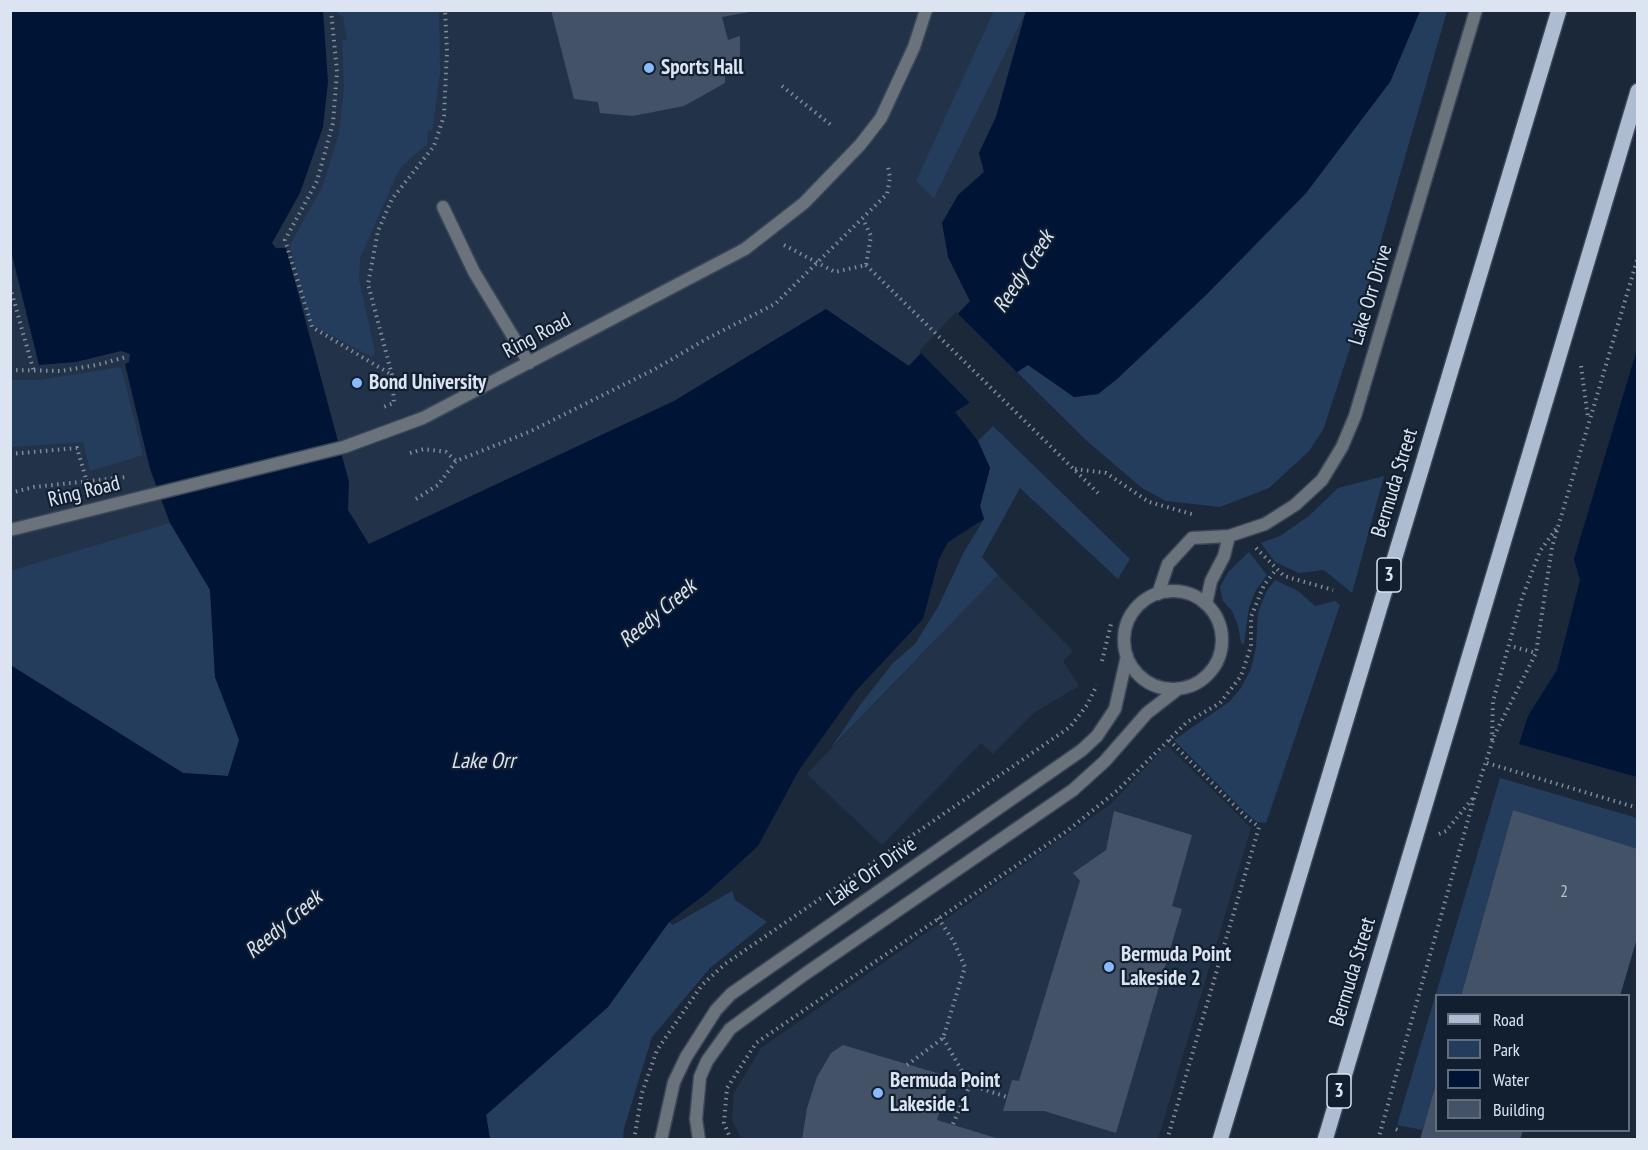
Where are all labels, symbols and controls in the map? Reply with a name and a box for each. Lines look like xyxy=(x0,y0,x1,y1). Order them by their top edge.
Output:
place label: Sports Hall xyxy=(661,55,743,81)
marker: Sports Hall xyxy=(642,61,656,75)
water label: Reedy Creek xyxy=(988,226,1060,318)
street label: Lake Orr Drive xyxy=(1344,242,1398,348)
street label: Ring Road xyxy=(499,308,575,364)
place label: Bond University xyxy=(369,370,486,396)
marker: Bond University xyxy=(350,376,364,390)
street label: Bermuda Street xyxy=(1367,426,1423,540)
street label: Ring Road xyxy=(45,471,123,513)
road number: 3 xyxy=(1377,558,1401,592)
water label: Reedy Creek xyxy=(614,574,702,654)
water label: Lake Orr xyxy=(451,749,515,775)
street label: Lake Orr Drive xyxy=(822,832,922,912)
house number: 2 xyxy=(1560,881,1568,903)
water label: Reedy Creek xyxy=(240,885,328,965)
street label: Bermuda Street xyxy=(1325,915,1381,1029)
place label: Bermuda Point Lakeside 2 xyxy=(1121,942,1231,992)
marker: Bermuda Point Lakeside 2 xyxy=(1102,960,1116,974)
legend xyxy=(1435,994,1630,1132)
text: Road xyxy=(1493,1008,1524,1031)
text: Park xyxy=(1493,1038,1520,1061)
place label: Bermuda Point Lakeside 1 xyxy=(890,1068,1000,1118)
text: Water xyxy=(1493,1068,1529,1091)
road number: 3 xyxy=(1327,1074,1351,1108)
marker: Bermuda Point Lakeside 1 xyxy=(871,1086,885,1100)
text: Building xyxy=(1493,1098,1545,1121)

